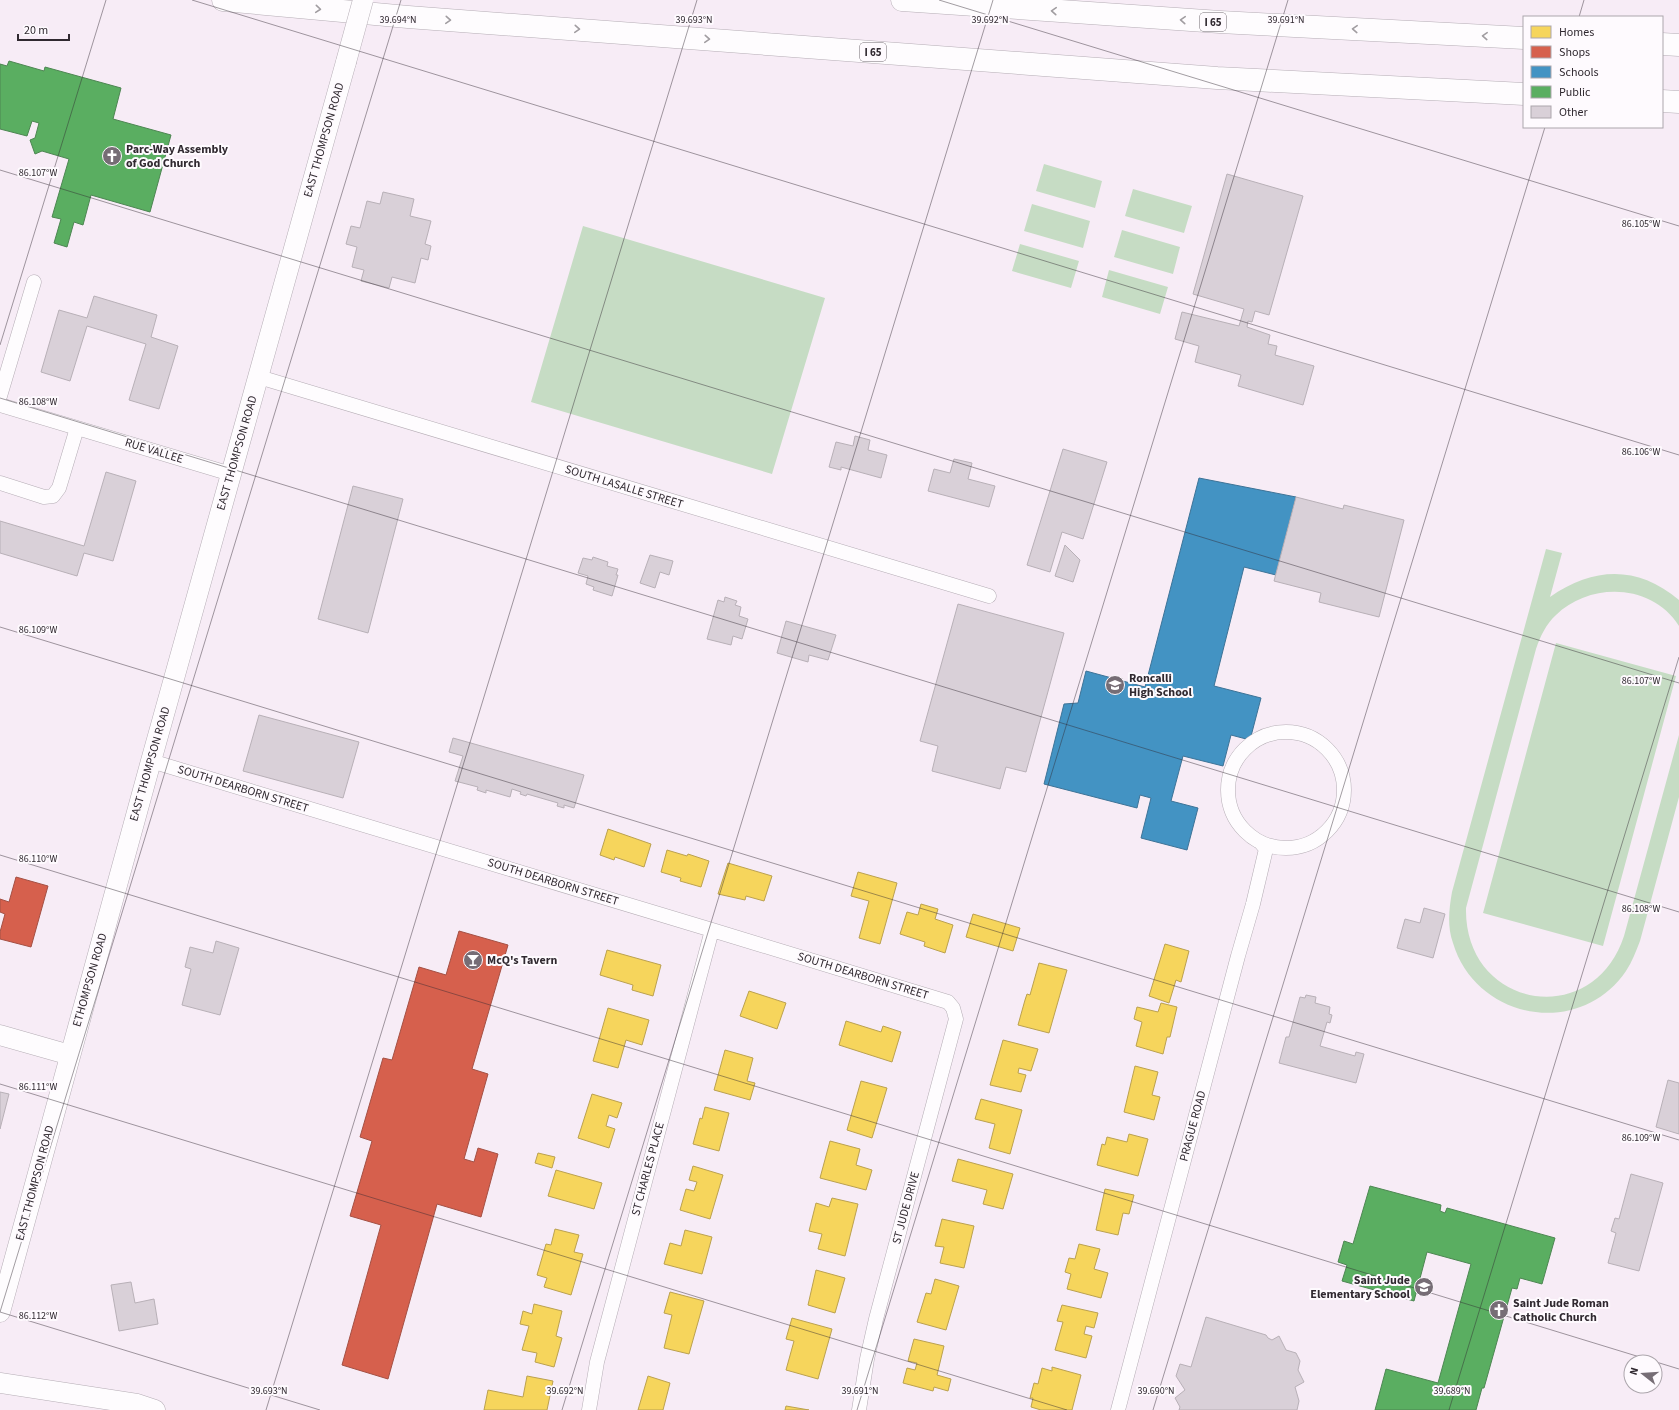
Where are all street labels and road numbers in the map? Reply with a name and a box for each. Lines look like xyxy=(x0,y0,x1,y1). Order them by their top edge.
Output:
road number: I 65 xyxy=(1200,13,1226,31)
road number: I 65 xyxy=(860,43,886,61)
street label: EAST THOMPSON ROAD xyxy=(299,81,349,199)
street label: EAST THOMPSON ROAD xyxy=(212,394,262,512)
street label: RUE VALLEE xyxy=(123,434,185,468)
street label: SOUTH LASALLE STREET xyxy=(563,461,686,513)
street label: EAST THOMPSON ROAD xyxy=(125,705,175,823)
street label: SOUTH DEARBORN STREET xyxy=(175,761,311,817)
street label: SOUTH DEARBORN STREET xyxy=(485,854,621,910)
street label: ETHOMPSON ROAD xyxy=(68,931,112,1029)
street label: SOUTH DEARBORN STREET xyxy=(795,948,931,1004)
street label: PRAGUE ROAD xyxy=(1175,1089,1211,1163)
street label: ST CHARLES PLACE xyxy=(627,1120,669,1218)
street label: EAST THOMPSON ROAD xyxy=(11,1124,59,1242)
street label: ST JUDE DRIVE xyxy=(888,1170,924,1246)

